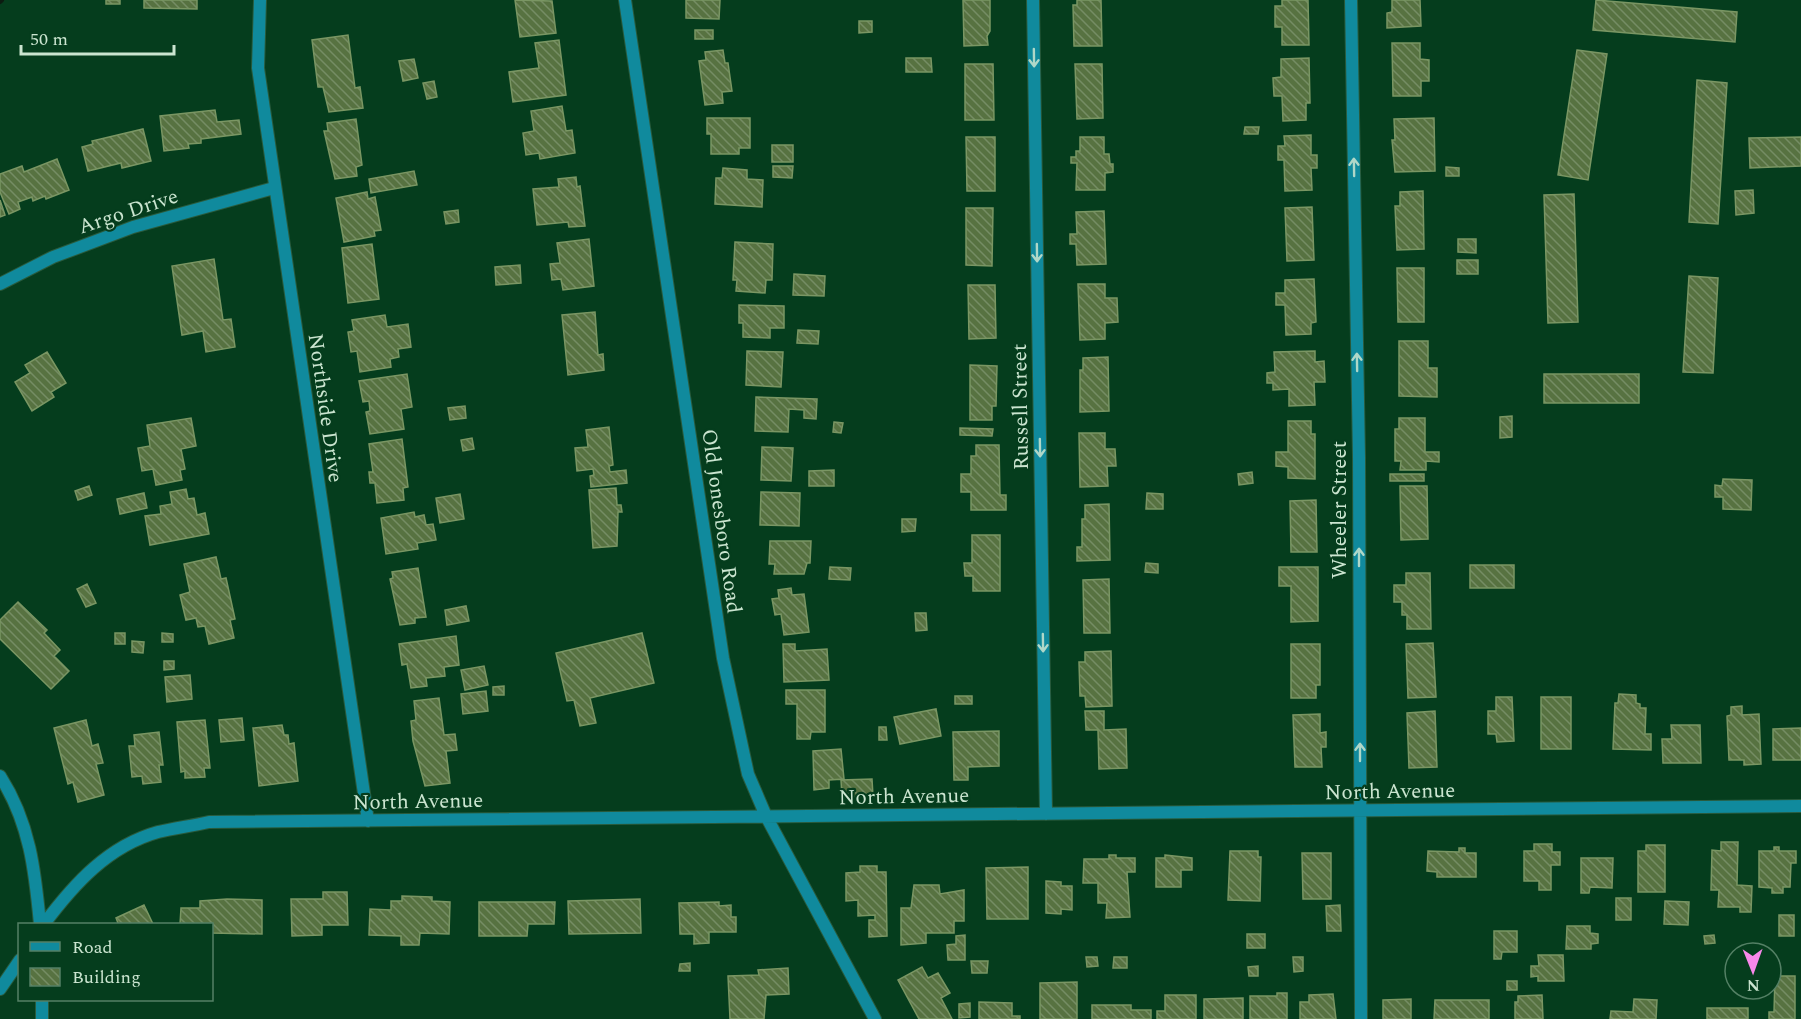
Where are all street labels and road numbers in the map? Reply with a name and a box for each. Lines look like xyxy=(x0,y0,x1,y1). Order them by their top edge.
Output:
street label: Argo Drive xyxy=(74,181,182,243)
street label: Northside Drive xyxy=(299,331,351,485)
street label: Russell Street xyxy=(1004,343,1038,470)
street label: Old Jonesboro Road xyxy=(692,427,750,615)
street label: Wheeler Street xyxy=(1324,441,1356,579)
street label: North Avenue xyxy=(1324,775,1456,809)
street label: North Avenue xyxy=(838,780,970,814)
street label: North Avenue xyxy=(352,785,484,819)

